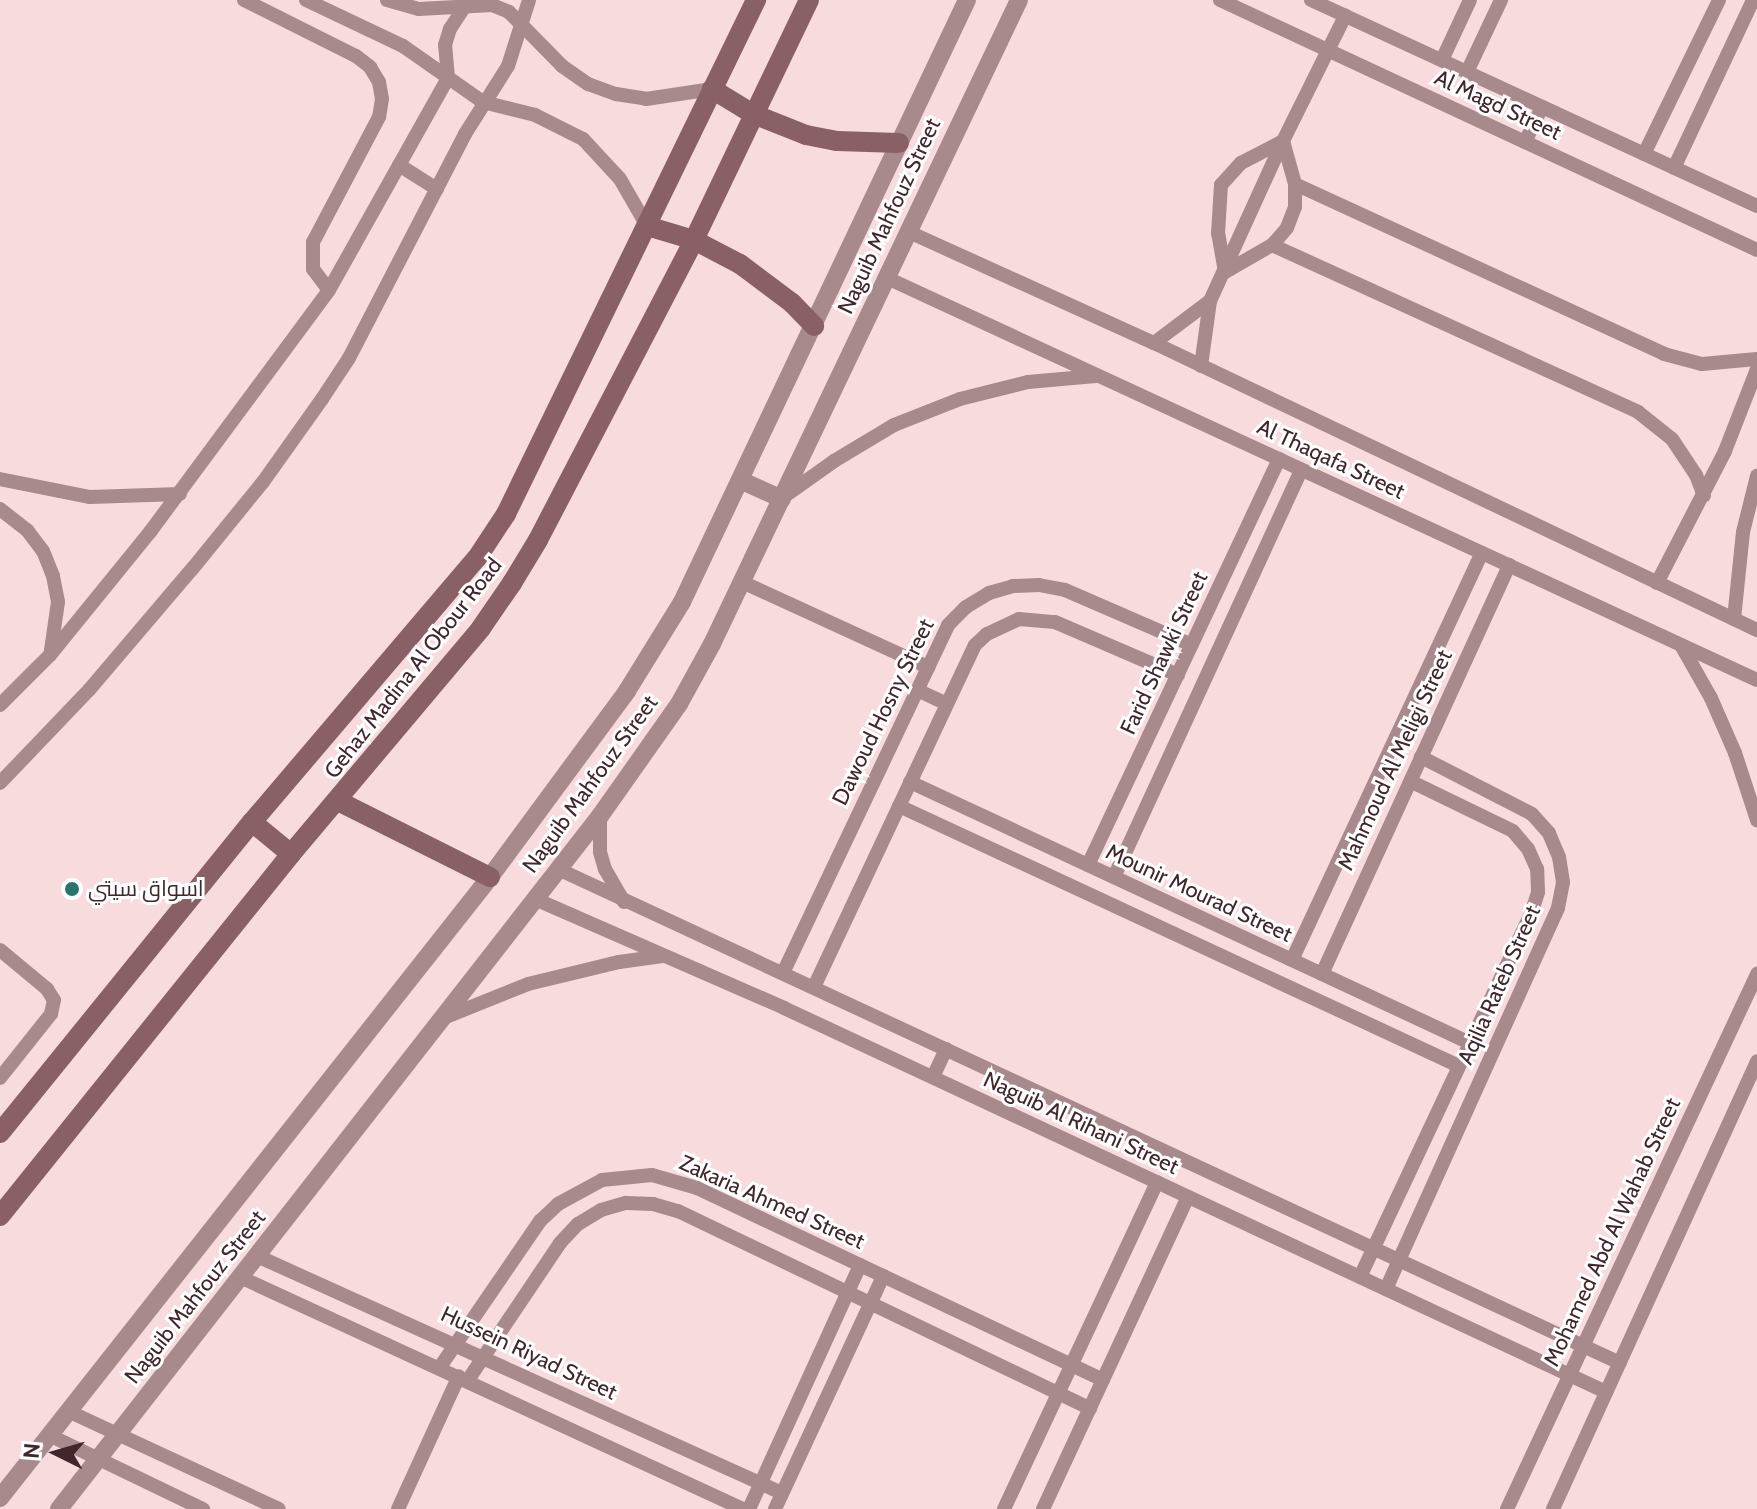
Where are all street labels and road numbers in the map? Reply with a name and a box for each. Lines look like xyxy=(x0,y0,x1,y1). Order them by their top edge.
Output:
street label: Al Magd Street xyxy=(1431,64,1565,146)
street label: Naguib Mahfouz Street xyxy=(832,114,946,318)
street label: Al Thaqafa Street xyxy=(1253,413,1409,505)
street label: Gehaz Madina Al Obour Road xyxy=(319,553,507,783)
street label: Farid Shawki Street xyxy=(1115,567,1213,739)
street label: Dawoud Hosny Street xyxy=(826,615,940,809)
street label: Mahmoud Al Meligi Street xyxy=(1332,646,1458,874)
street label: Naguib Mahfouz Street xyxy=(517,690,663,878)
street label: Mounir Mourad Street xyxy=(1102,838,1296,948)
street label: Aqilia Rateb Street xyxy=(1452,901,1546,1069)
street label: Naguib Al Rihani Street xyxy=(979,1066,1183,1180)
street label: Mohamed Abd Al Wahab Street xyxy=(1538,1094,1686,1370)
street label: Zakaria Ahmed Street xyxy=(675,1149,869,1255)
street label: Naguib Mahfouz Street xyxy=(119,1205,271,1389)
street label: Hussein Riyad Street xyxy=(437,1301,621,1405)

